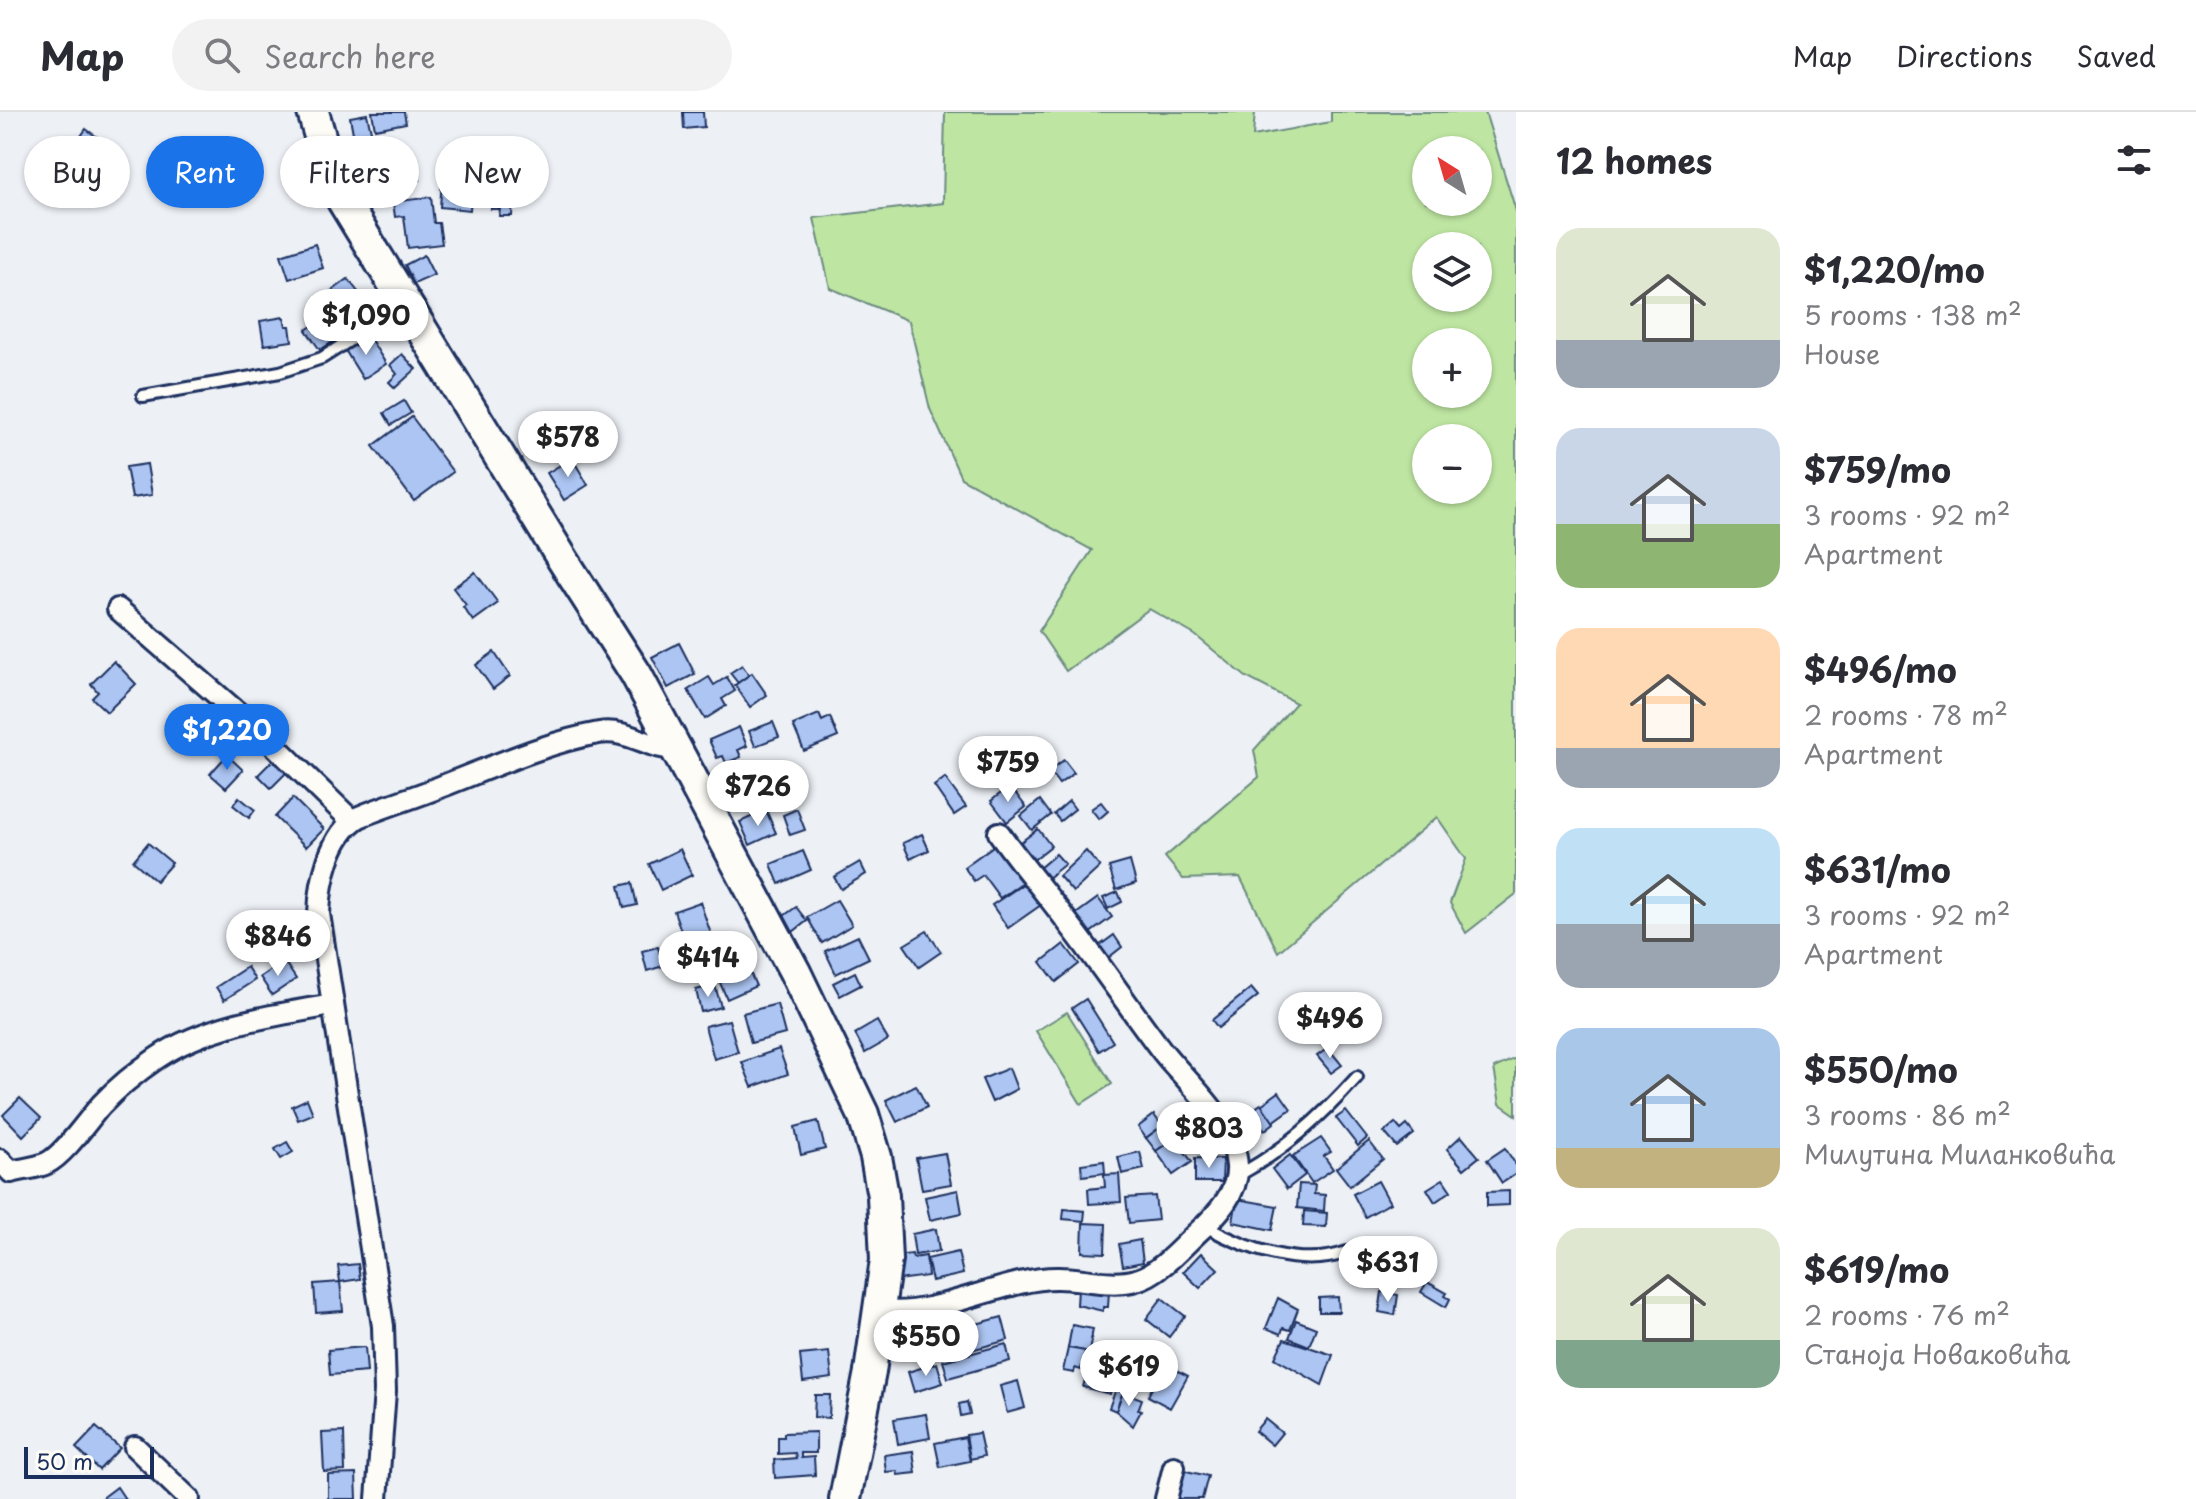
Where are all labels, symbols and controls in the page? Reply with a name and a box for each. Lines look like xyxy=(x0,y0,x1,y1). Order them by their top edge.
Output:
search box xyxy=(172,19,732,91)
text: Map xyxy=(40,27,124,84)
icon: search xyxy=(200,33,244,77)
text: Search here xyxy=(264,33,436,78)
text: Map xyxy=(1793,34,1852,77)
text: Directions xyxy=(1896,34,2033,77)
text: Saved xyxy=(2077,34,2156,77)
text: 12 homes xyxy=(1556,134,1712,186)
chip: Buy xyxy=(24,136,130,208)
chip: Rent xyxy=(146,136,264,208)
chip: Filters xyxy=(280,136,419,208)
chip: New xyxy=(435,136,549,208)
north arrow xyxy=(1412,136,1492,216)
map controls xyxy=(1412,136,1492,504)
icon: filters xyxy=(2112,138,2156,182)
button: layers xyxy=(1412,232,1492,312)
text: $1,220/mo xyxy=(1804,243,1985,295)
icon: home xyxy=(1620,260,1716,356)
pin: $1,090 xyxy=(301,289,431,357)
text: $1,090 xyxy=(322,295,410,334)
text: 5 rooms · 138 m² xyxy=(1804,295,2022,334)
button: + xyxy=(1412,328,1492,408)
text: House xyxy=(1804,334,1880,373)
pin: $578 xyxy=(521,411,615,479)
text: $578 xyxy=(536,417,600,456)
button: − xyxy=(1412,424,1492,504)
text: $759/mo xyxy=(1804,443,1951,495)
icon: home xyxy=(1620,460,1716,556)
text: 3 rooms · 92 m² xyxy=(1804,495,2010,534)
text: Apartment xyxy=(1804,534,1943,573)
text: $496/mo xyxy=(1804,643,1957,695)
icon: home xyxy=(1620,660,1716,756)
text: 2 rooms · 78 m² xyxy=(1804,695,2008,734)
pin: $1,220 xyxy=(162,704,292,772)
text: $1,220 xyxy=(182,710,272,749)
text: Apartment xyxy=(1804,734,1943,773)
pin: $759 xyxy=(961,736,1055,804)
text: $759 xyxy=(976,742,1040,781)
pin: $726 xyxy=(711,760,805,828)
text: $726 xyxy=(725,766,791,805)
text: $631/mo xyxy=(1804,843,1951,895)
icon: home xyxy=(1620,860,1716,956)
text: 3 rooms · 92 m² xyxy=(1804,895,2010,934)
pin: $846 xyxy=(231,910,325,978)
text: $846 xyxy=(244,916,312,955)
pin: $414 xyxy=(661,931,755,999)
text: Apartment xyxy=(1804,934,1943,973)
text: $414 xyxy=(676,937,740,976)
pin: $496 xyxy=(1283,992,1377,1060)
text: $496 xyxy=(1296,998,1364,1037)
text: $550/mo xyxy=(1804,1043,1958,1095)
icon: home xyxy=(1620,1060,1716,1156)
text: 3 rooms · 86 m² xyxy=(1804,1095,2011,1134)
pin: $803 xyxy=(1162,1102,1256,1170)
text: $803 xyxy=(1175,1108,1243,1147)
text: Милутина Миланковића xyxy=(1804,1134,2115,1173)
pin: $631 xyxy=(1341,1236,1435,1304)
text: $631 xyxy=(1357,1242,1419,1281)
text: $619/mo xyxy=(1804,1243,1949,1295)
icon: home xyxy=(1620,1260,1716,1356)
text: 2 rooms · 76 m² xyxy=(1804,1295,2010,1334)
pin: $550 xyxy=(879,1310,973,1378)
text: $550 xyxy=(892,1316,960,1355)
text: Станоја Новаковића xyxy=(1804,1334,2070,1373)
pin: $619 xyxy=(1082,1340,1176,1408)
text: $619 xyxy=(1098,1346,1160,1385)
scale bar xyxy=(24,1443,154,1479)
text: 50 m xyxy=(36,1444,93,1477)

